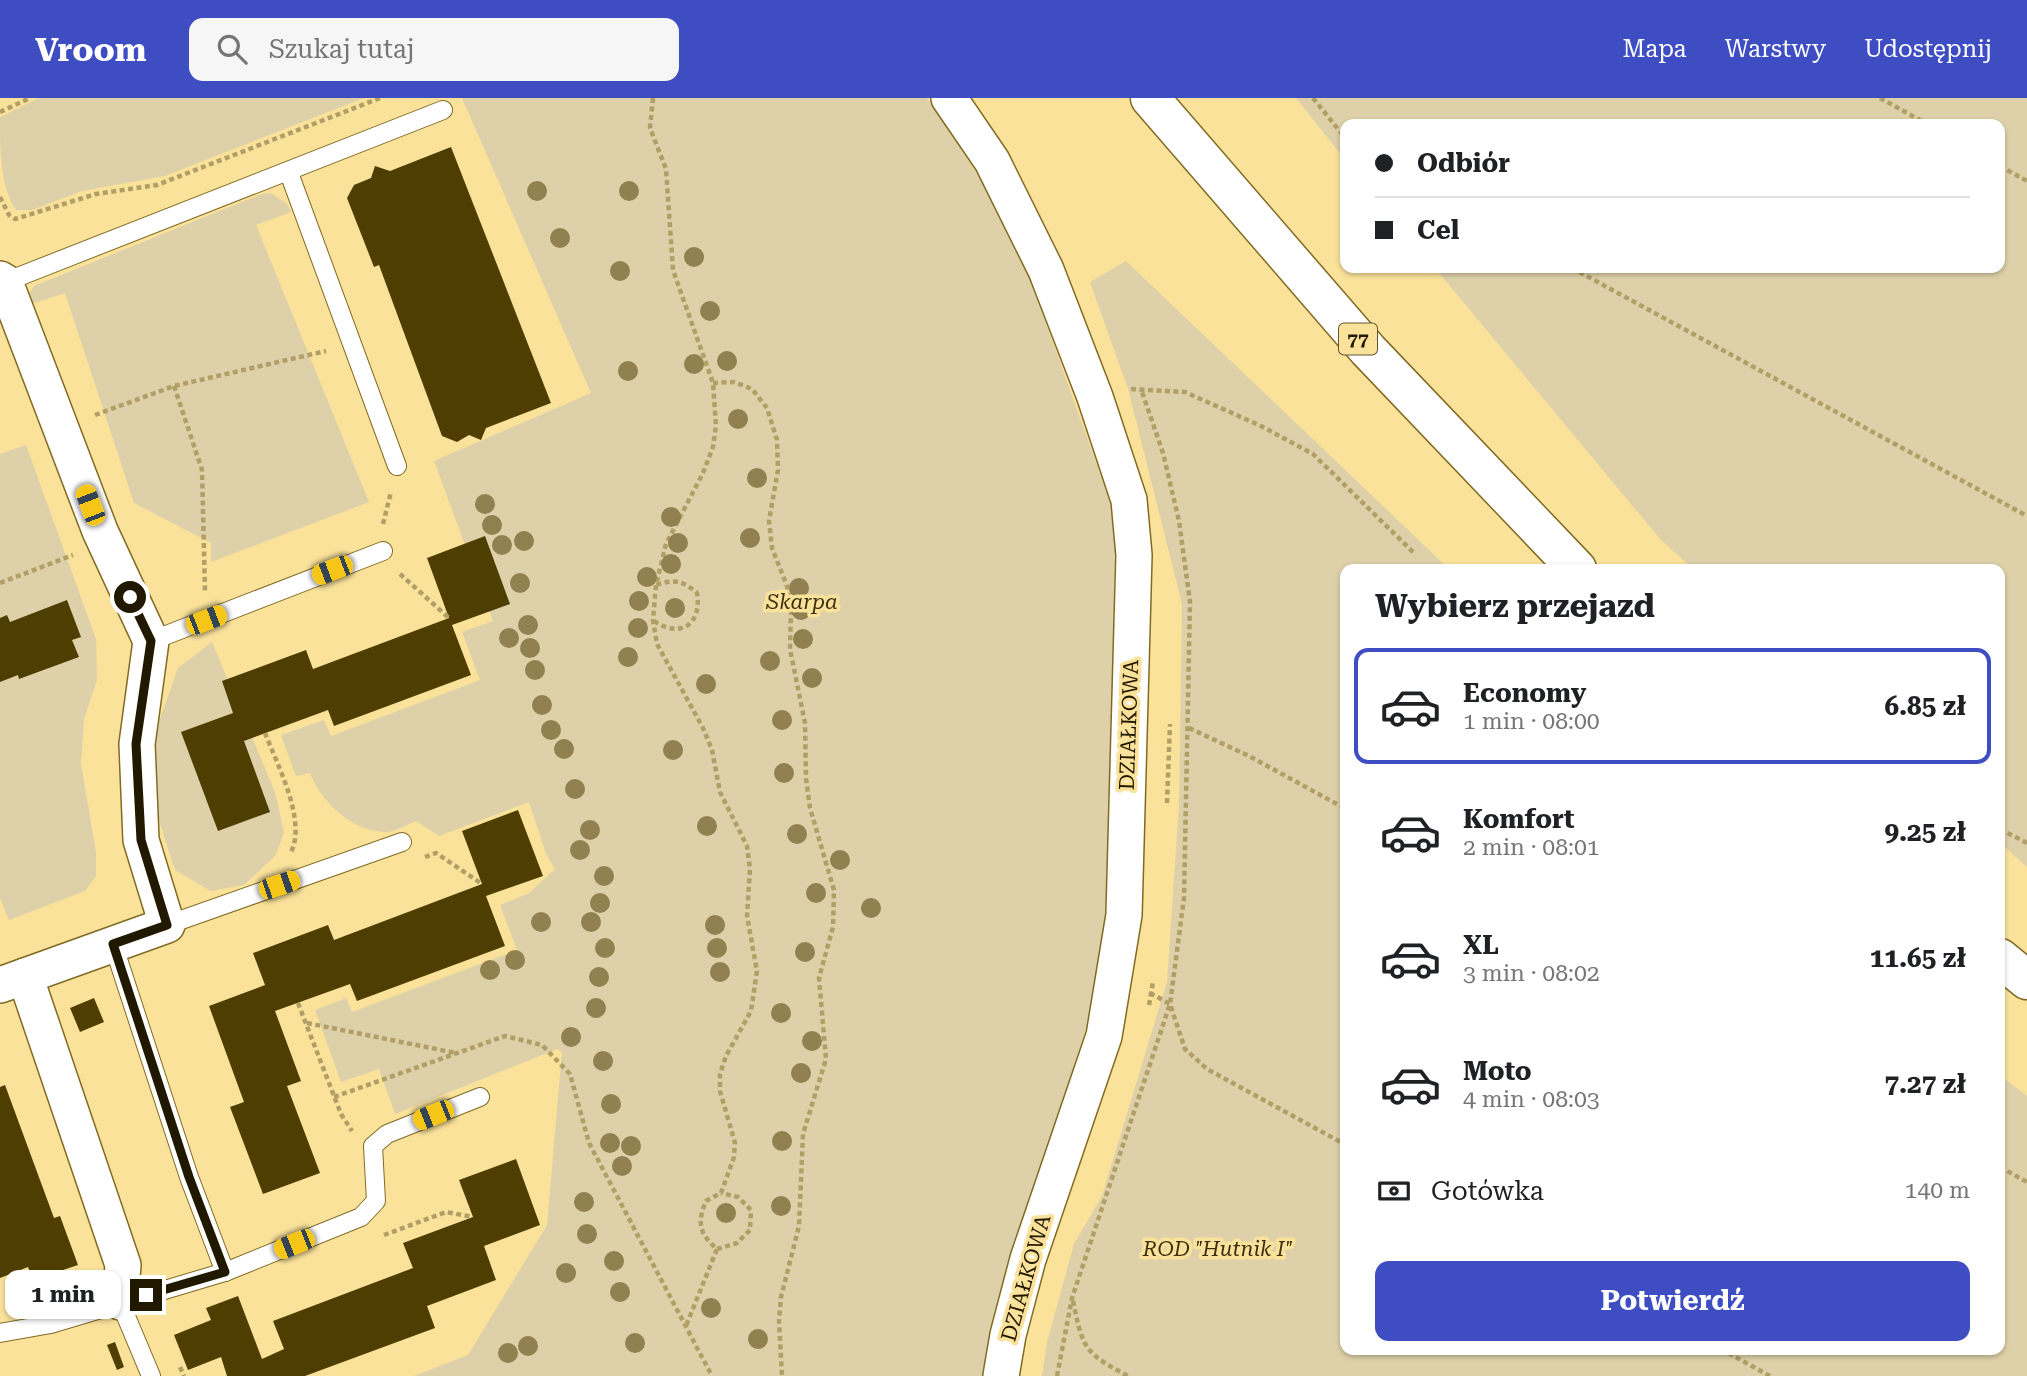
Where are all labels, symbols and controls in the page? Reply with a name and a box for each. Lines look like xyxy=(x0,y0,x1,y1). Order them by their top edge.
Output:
search box xyxy=(189,18,679,81)
text: Vroom xyxy=(35,30,147,69)
icon: search xyxy=(213,30,251,68)
text: Szukaj tutaj xyxy=(269,34,415,64)
text: Mapa xyxy=(1623,35,1687,63)
text: Warstwy xyxy=(1725,35,1826,63)
text: Udostępnij xyxy=(1864,35,1992,63)
text: Odbiór xyxy=(1417,148,1510,178)
text: Cel xyxy=(1417,215,1459,245)
road number: 77 xyxy=(1339,324,1377,354)
car xyxy=(73,482,108,528)
car xyxy=(309,553,356,587)
route start xyxy=(114,581,146,613)
text: Wybierz przejazd xyxy=(1375,587,1655,625)
park label: Skarpa xyxy=(765,590,838,614)
car xyxy=(183,603,230,637)
street label: DZIAŁKOWA xyxy=(1115,659,1143,791)
icon: car xyxy=(1379,675,1442,738)
text: Economy xyxy=(1463,678,1586,708)
text: 6.85 zł xyxy=(1884,691,1966,721)
text: 1 min · 08:00 xyxy=(1463,708,1600,735)
icon: car xyxy=(1379,801,1442,864)
text: Komfort xyxy=(1463,804,1575,834)
text: 9.25 zł xyxy=(1884,817,1966,847)
text: 2 min · 08:01 xyxy=(1463,834,1600,861)
car xyxy=(256,868,303,902)
icon: car xyxy=(1379,927,1442,990)
text: XL xyxy=(1463,930,1499,960)
text: 11.65 zł xyxy=(1870,943,1966,973)
text: 3 min · 08:02 xyxy=(1463,960,1600,987)
icon: car xyxy=(1379,1053,1442,1116)
text: Moto xyxy=(1463,1056,1532,1086)
text: 7.27 zł xyxy=(1884,1069,1966,1099)
text: 4 min · 08:03 xyxy=(1463,1086,1600,1113)
car xyxy=(410,1097,457,1133)
icon: cash xyxy=(1375,1172,1413,1210)
text: Gotówka xyxy=(1431,1176,1544,1206)
text: 140 m xyxy=(1905,1177,1970,1204)
street label: DZIAŁKOWA xyxy=(996,1212,1056,1344)
car xyxy=(271,1226,318,1262)
park label: ROD "Hutnik I" xyxy=(1142,1237,1293,1261)
button: Potwierdź xyxy=(1375,1261,1970,1341)
callout: 1 min xyxy=(6,1270,122,1320)
route end xyxy=(130,1279,162,1311)
text: 1 min xyxy=(31,1281,95,1308)

